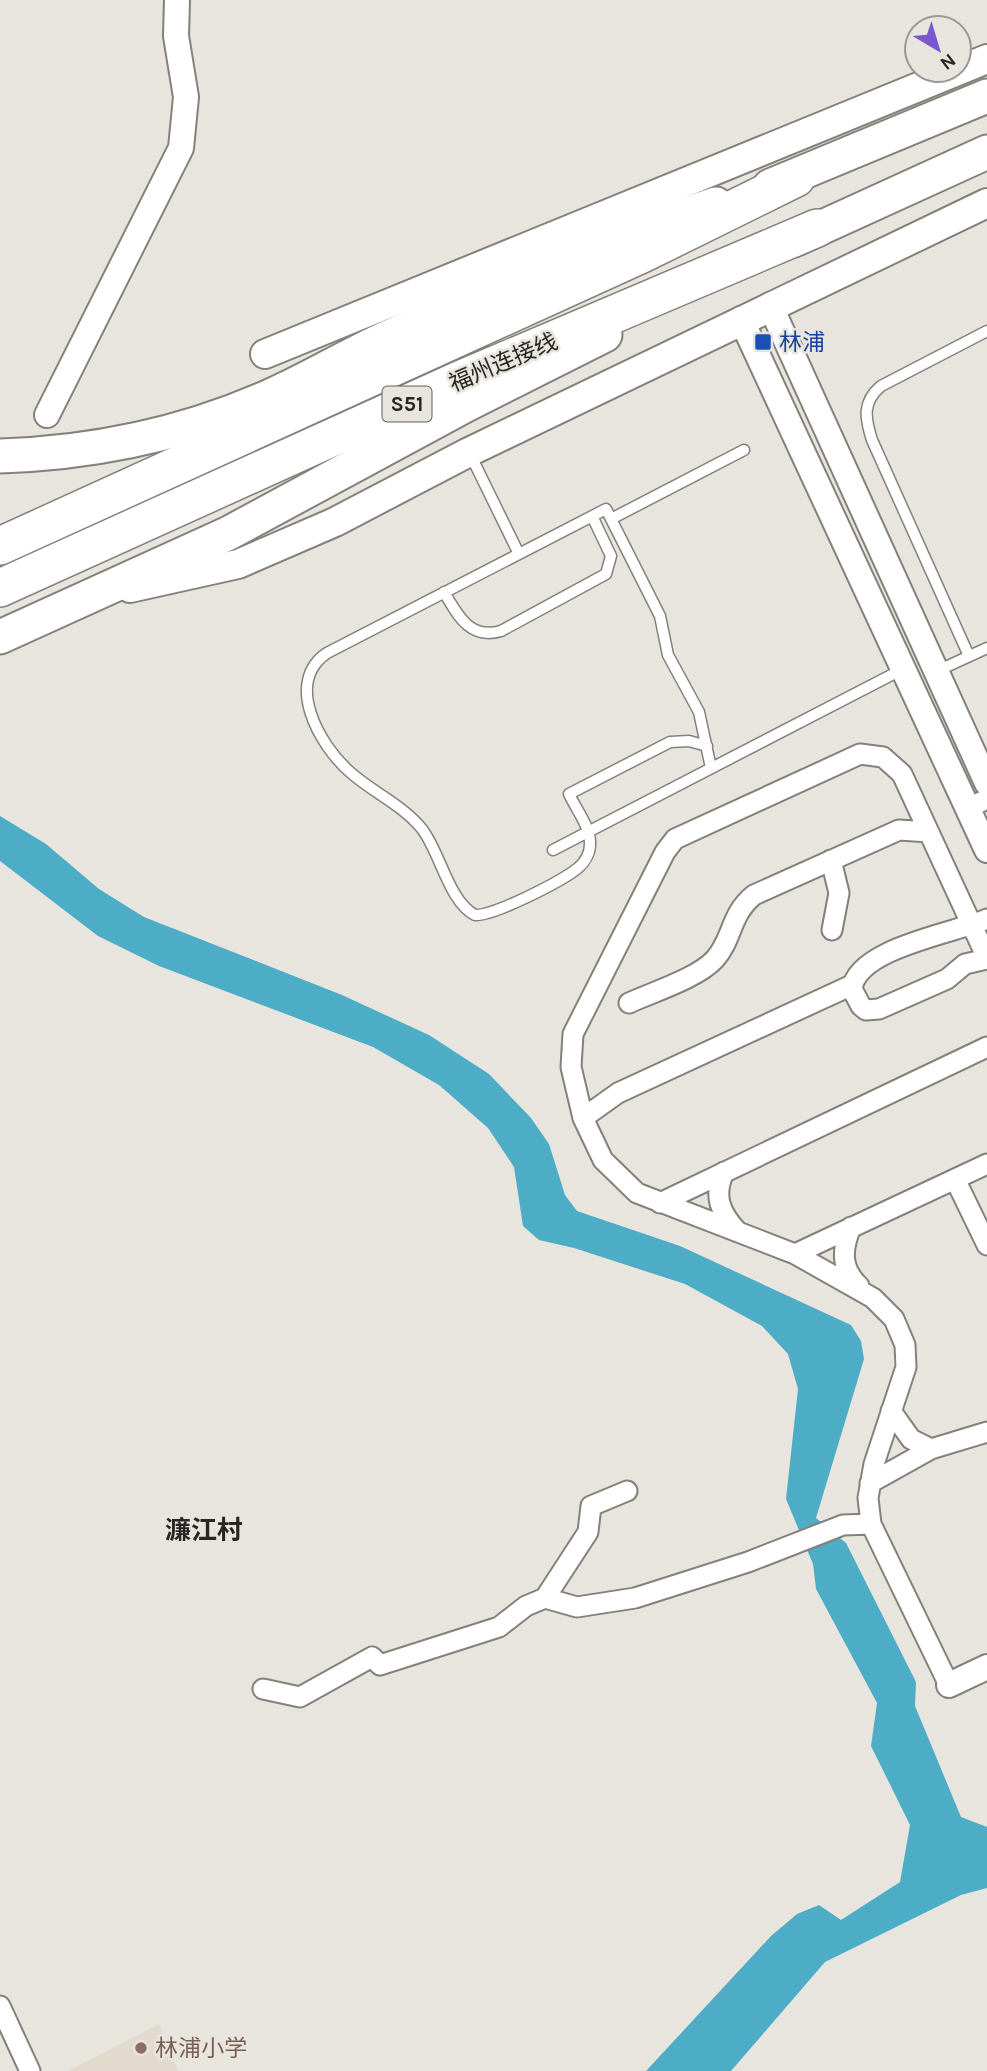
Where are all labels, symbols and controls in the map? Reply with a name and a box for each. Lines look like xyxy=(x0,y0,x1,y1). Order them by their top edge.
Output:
north arrow xyxy=(903,14,973,84)
text: N xyxy=(936,49,960,74)
street label: 福州连接线 xyxy=(445,328,561,397)
place label: 林浦 xyxy=(779,329,825,356)
marker: 林浦 xyxy=(753,332,773,352)
road number: S51 xyxy=(382,386,432,422)
district label: 濂江村 xyxy=(165,1515,243,1546)
place label: 林浦小学 xyxy=(155,2035,247,2062)
marker: 林浦小学 xyxy=(133,2040,149,2056)

